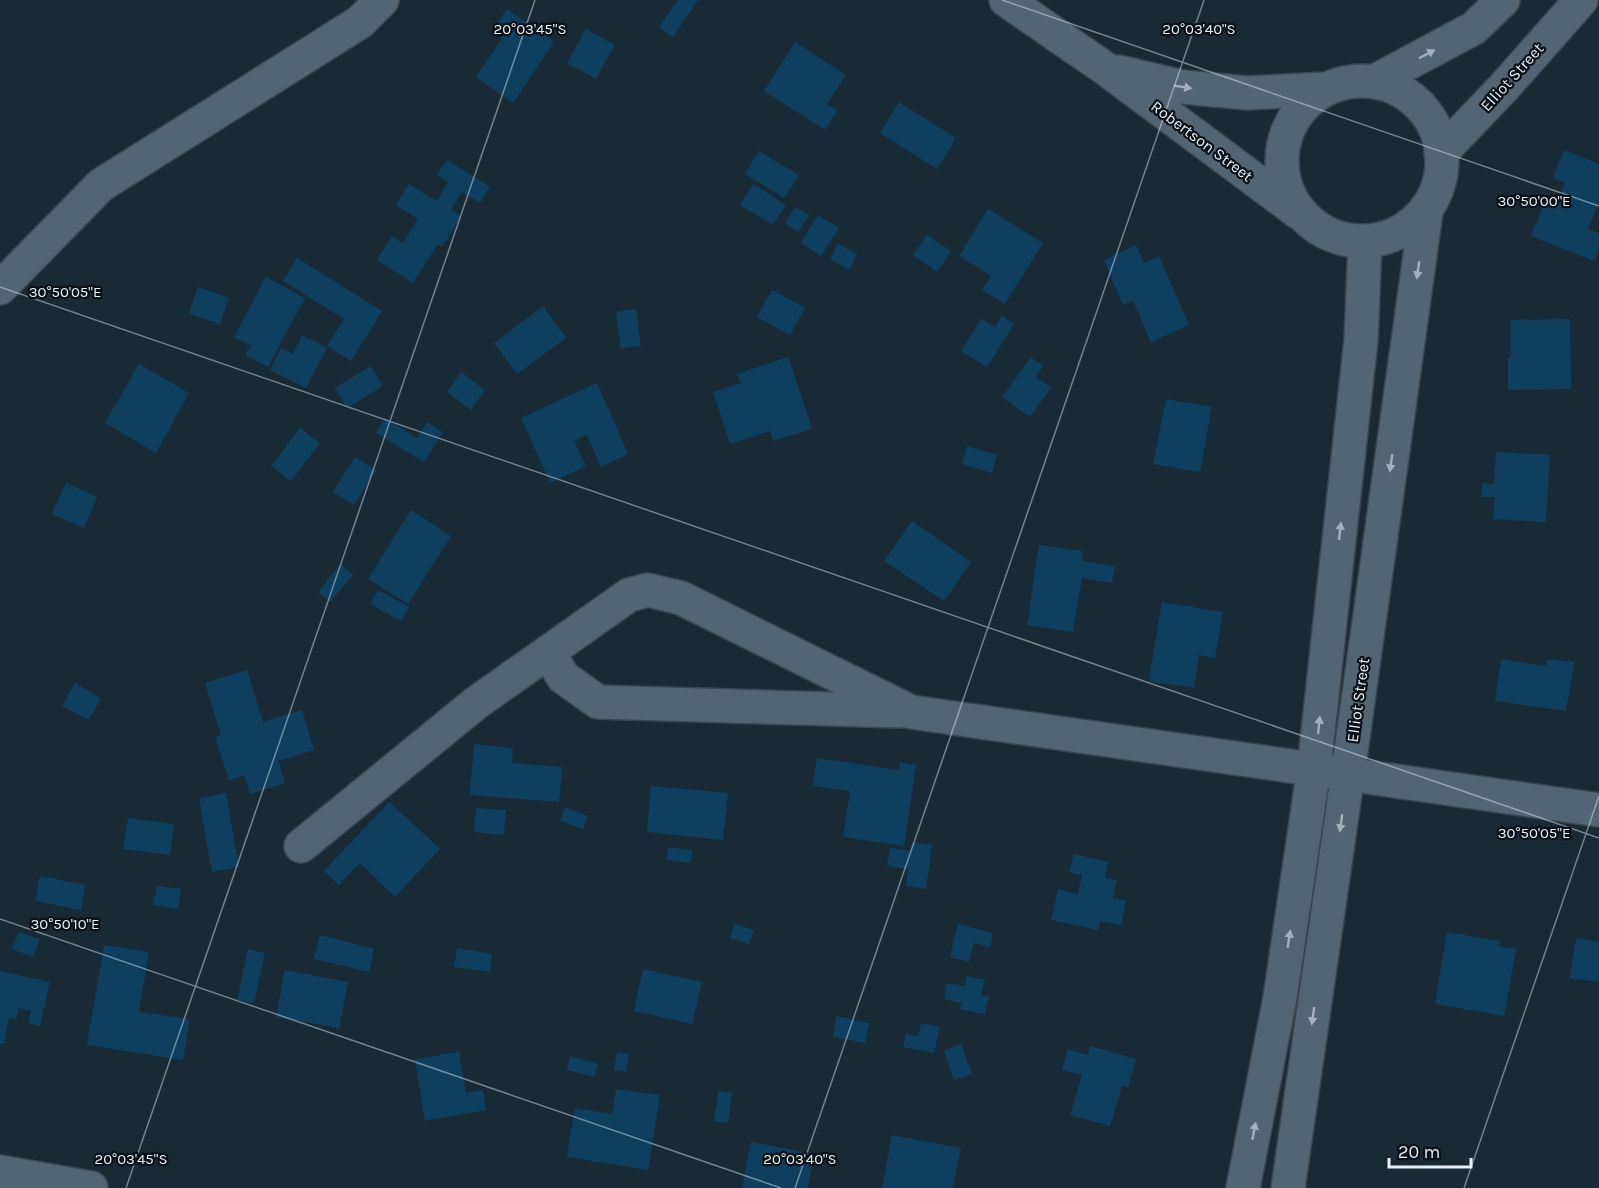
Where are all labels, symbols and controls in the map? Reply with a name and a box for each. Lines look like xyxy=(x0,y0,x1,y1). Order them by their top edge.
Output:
text: 20°03'45"S xyxy=(494,20,566,38)
text: 20°03'40"S xyxy=(1162,20,1236,38)
street label: Elliot Street xyxy=(1476,39,1548,115)
one-way arrow xyxy=(1418,49,1435,58)
one-way arrow xyxy=(1174,82,1193,91)
street label: Robertson Street xyxy=(1147,97,1257,185)
text: 30°50'00"E xyxy=(1497,192,1571,210)
one-way arrow xyxy=(1413,261,1422,280)
text: 30°50'05"E xyxy=(29,283,101,301)
one-way arrow xyxy=(1386,454,1395,473)
one-way arrow xyxy=(1335,522,1345,541)
street label: Elliot Street xyxy=(1343,656,1373,744)
one-way arrow xyxy=(1314,715,1324,734)
one-way arrow xyxy=(1336,813,1345,832)
text: 30°50'05"E xyxy=(1498,824,1570,842)
text: 30°50'10"E xyxy=(30,915,100,933)
one-way arrow xyxy=(1284,929,1293,948)
one-way arrow xyxy=(1308,1006,1317,1025)
one-way arrow xyxy=(1250,1121,1259,1140)
scale bar xyxy=(1389,1131,1472,1169)
text: 20 m xyxy=(1398,1141,1440,1163)
text: 20°03'45"S xyxy=(95,1150,167,1168)
text: 20°03'40"S xyxy=(763,1150,837,1168)

